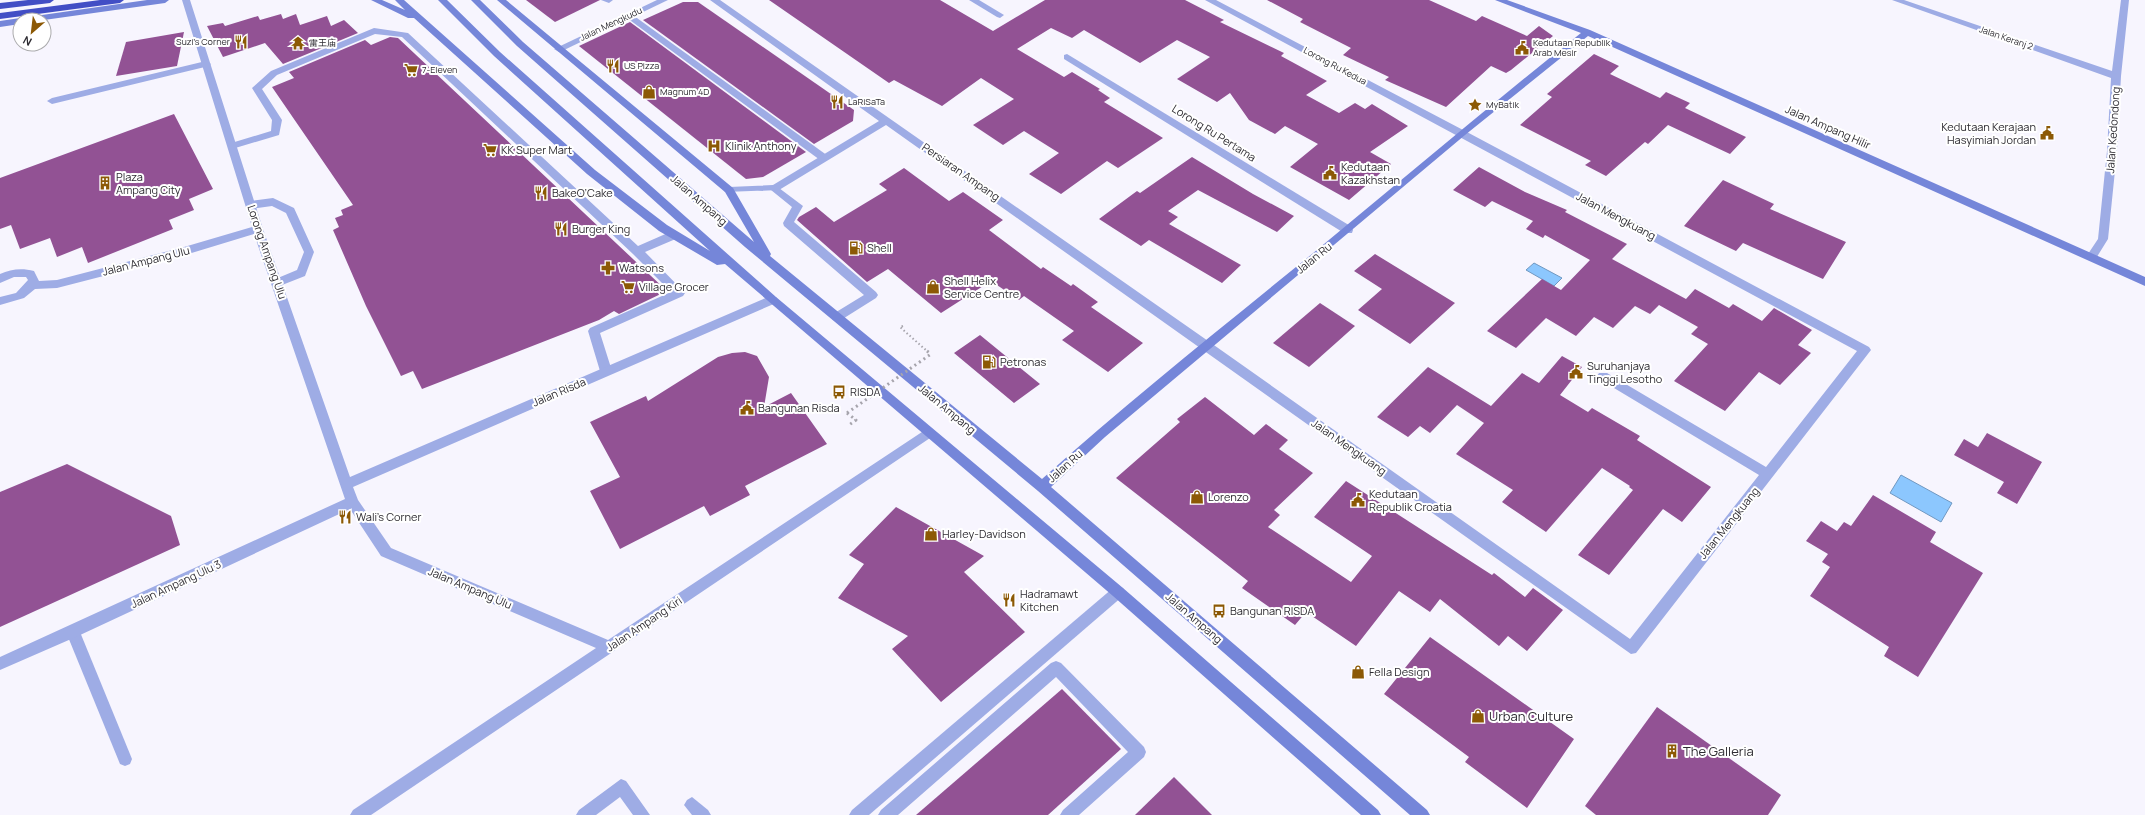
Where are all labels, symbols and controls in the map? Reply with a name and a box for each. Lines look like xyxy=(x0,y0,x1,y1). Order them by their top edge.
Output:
street label: Jalan Mengkudu xyxy=(578,3,644,44)
north arrow xyxy=(12,12,52,52)
street label: Jalan Keranj 2 xyxy=(1977,22,2035,53)
text: N xyxy=(20,33,34,50)
restaurant icon: Suzi's Corner xyxy=(233,34,249,50)
place label: Suzi's Corner xyxy=(176,35,231,48)
temple icon: 雷王庙 xyxy=(290,35,306,51)
place label: 雷王庙 xyxy=(309,36,336,49)
place label: Kedutaan Republik Arab Mesir xyxy=(1533,36,1611,59)
public building icon: Kedutaan Republik Arab Mesir xyxy=(1514,40,1530,56)
street label: Lorong Ru Kedua xyxy=(1301,43,1369,88)
restaurant icon: US Pizza xyxy=(605,58,621,74)
place label: US Pizza xyxy=(624,59,659,72)
supermarket icon: 7-Eleven xyxy=(403,62,419,78)
place label: 7-Eleven xyxy=(422,63,457,76)
shop icon: Magnum 4D xyxy=(641,84,657,100)
place label: Magnum 4D xyxy=(660,85,709,98)
street label: Jalan Kedondong xyxy=(2102,86,2123,174)
restaurant icon: LaRiSaTa xyxy=(829,94,845,110)
place label: LaRiSaTa xyxy=(848,95,885,108)
place icon: MyBatik xyxy=(1467,97,1483,113)
place label: MyBatik xyxy=(1486,98,1520,111)
street label: Lorong Ru Pertama xyxy=(1169,101,1259,164)
street label: Jalan Ampang Hilir xyxy=(1783,101,1873,152)
place label: Kedutaan Kerajaan Hasyimiah Jordan xyxy=(1941,119,2036,147)
public building icon: Kedutaan Kerajaan Hasyimiah Jordan xyxy=(2039,125,2055,141)
hospital icon: Klinik Anthony xyxy=(706,138,722,154)
place label: Klinik Anthony xyxy=(725,138,797,153)
street label: Persiaran Ampang xyxy=(919,139,1003,204)
supermarket icon: KK Super Mart xyxy=(482,142,498,158)
place label: KK Super Mart xyxy=(501,142,572,157)
place label: Kedutaan Kazakhstan xyxy=(1341,159,1400,187)
public building icon: Kedutaan Kazakhstan xyxy=(1322,165,1338,181)
place label: Plaza Ampang City xyxy=(116,169,181,197)
street label: Jalan Ampang xyxy=(668,171,731,228)
building icon: Plaza Ampang City xyxy=(97,175,113,191)
restaurant icon: BakeO’Cake xyxy=(533,185,549,201)
place label: BakeO’Cake xyxy=(552,185,613,200)
street label: Jalan Mengkuang xyxy=(1574,188,1659,243)
street label: Lorong Ampang Ulu xyxy=(244,203,291,301)
restaurant icon: Burger King xyxy=(553,221,569,237)
place label: Burger King xyxy=(572,221,630,236)
street label: Jalan Ru xyxy=(1293,239,1335,277)
fuel station icon: Shell xyxy=(848,240,864,256)
place label: Shell xyxy=(867,240,892,255)
street label: Jalan Ampang Ulu xyxy=(101,242,191,279)
pharmacy icon: Watsons xyxy=(600,260,616,276)
place label: Watsons xyxy=(619,260,664,275)
place label: Shell Helix Service Centre xyxy=(944,273,1020,301)
supermarket icon: Village Grocer xyxy=(620,279,636,295)
place label: Village Grocer xyxy=(639,279,709,294)
shop icon: Shell Helix Service Centre xyxy=(925,279,941,295)
fuel station icon: Petronas xyxy=(981,354,997,370)
place label: Petronas xyxy=(1000,354,1046,369)
place label: Suruhanjaya Tinggi Lesotho xyxy=(1587,358,1663,386)
public building icon: Suruhanjaya Tinggi Lesotho xyxy=(1568,364,1584,380)
street label: Jalan Risda xyxy=(530,374,588,409)
street label: Jalan Ampang xyxy=(915,380,979,437)
bus stop icon: RISDA xyxy=(831,384,847,400)
place label: RISDA xyxy=(850,384,880,399)
public building icon: Bangunan Risda xyxy=(739,400,755,416)
place label: Bangunan Risda xyxy=(758,400,840,415)
street label: Jalan Mengkuang xyxy=(1309,415,1390,478)
street label: Jalan Ru xyxy=(1044,446,1085,485)
street label: Jalan Mengkuang xyxy=(1695,484,1762,562)
place label: Kedutaan Republik Croatia xyxy=(1369,486,1452,514)
shop icon: Lorenzo xyxy=(1189,489,1205,505)
place label: Lorenzo xyxy=(1208,489,1249,504)
public building icon: Kedutaan Republik Croatia xyxy=(1350,492,1366,508)
restaurant icon: Wali's Corner xyxy=(337,509,353,525)
place label: Wali's Corner xyxy=(356,509,422,524)
shop icon: Harley-Davidson xyxy=(923,526,939,542)
place label: Harley-Davidson xyxy=(942,526,1026,541)
street label: Jalan Ampang Ulu 3 xyxy=(128,556,223,611)
street label: Jalan Ampang Ulu xyxy=(426,563,514,612)
place label: Hadramawt Kitchen xyxy=(1020,586,1078,614)
street label: Jalan Ampang xyxy=(1163,589,1226,646)
restaurant icon: Hadramawt Kitchen xyxy=(1001,592,1017,608)
street label: Jalan Ampang Kiri xyxy=(603,593,685,655)
bus stop icon: Bangunan RISDA xyxy=(1211,603,1227,619)
place label: Bangunan RISDA xyxy=(1230,603,1314,618)
shop icon: Fella Design xyxy=(1350,664,1366,680)
place label: Fella Design xyxy=(1369,664,1429,679)
place label: Urban Culture xyxy=(1489,707,1574,725)
shop icon: Urban Culture xyxy=(1470,708,1486,724)
place label: The Galleria xyxy=(1683,742,1754,760)
building icon: The Galleria xyxy=(1664,743,1680,759)

